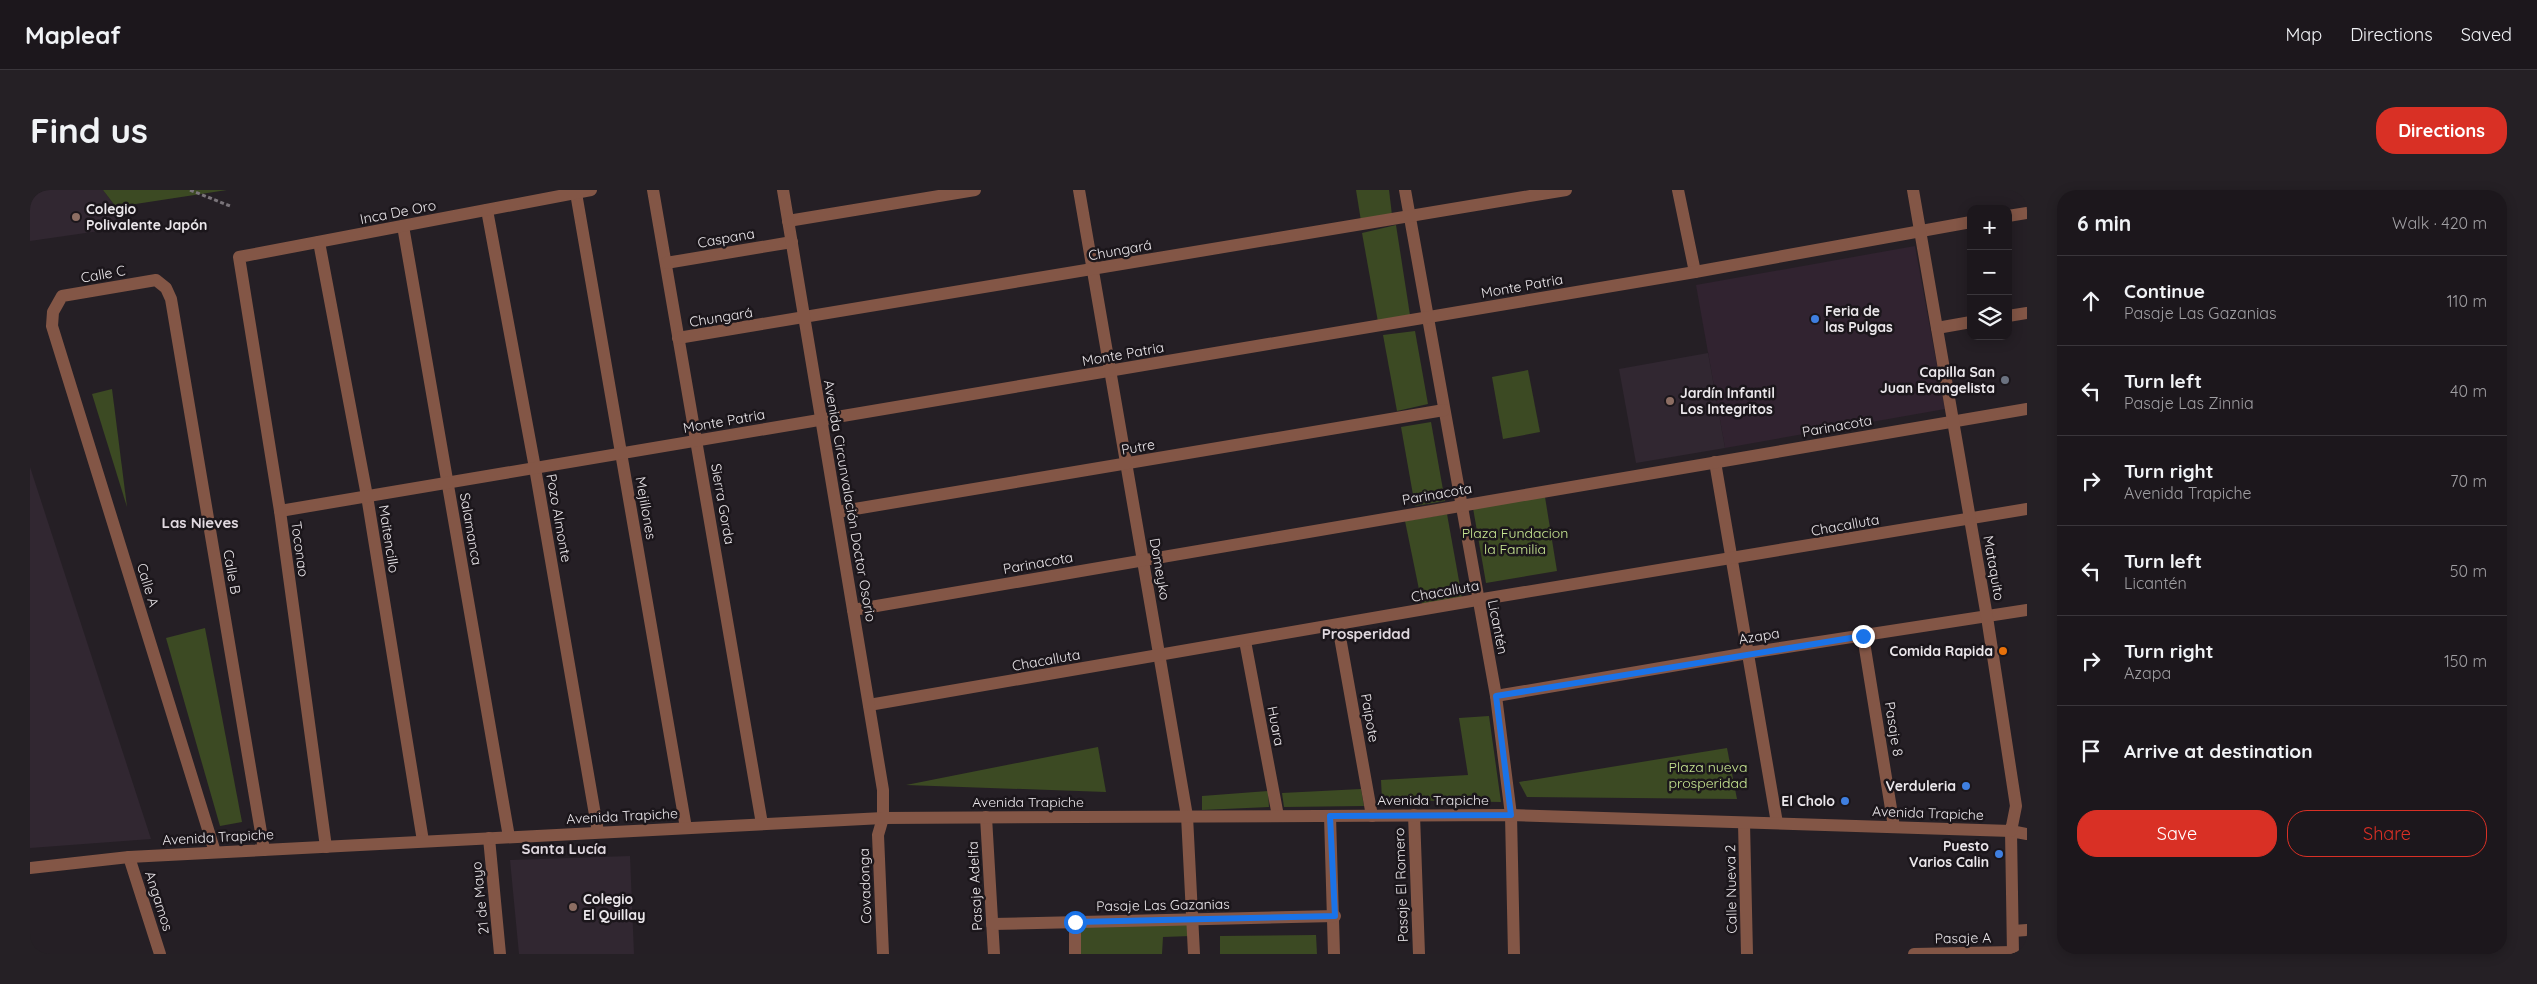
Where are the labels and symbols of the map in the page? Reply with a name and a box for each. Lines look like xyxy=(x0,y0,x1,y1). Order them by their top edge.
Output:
street label: Inca De Oro xyxy=(358,196,438,228)
place label: Colegio Polivalente Japón xyxy=(86,200,207,234)
marker: Colegio Polivalente Japón xyxy=(70,211,82,223)
street label: Caspana xyxy=(696,224,756,252)
street label: Chungará xyxy=(1087,236,1153,264)
street label: Calle C xyxy=(79,261,127,287)
street label: Monte Patria xyxy=(1480,270,1564,302)
place label: Feria de las Pulgas xyxy=(1825,302,1893,336)
street label: Chungará xyxy=(688,303,754,331)
marker: Feria de las Pulgas xyxy=(1809,313,1821,325)
street label: Monte Patria xyxy=(1081,338,1165,370)
place label: Capilla San Juan Evangelista xyxy=(1880,363,1995,397)
marker: Capilla San Juan Evangelista xyxy=(1999,374,2011,386)
street label: Avenida Circunvalación Doctor Osorio xyxy=(820,379,880,623)
place label: Jardín Infantil Los Integritos xyxy=(1680,384,1775,418)
marker: Jardín Infantil Los Integritos xyxy=(1664,395,1676,407)
street label: Monte Patria xyxy=(682,405,766,437)
street label: Parinacota xyxy=(1801,411,1873,441)
street label: Putre xyxy=(1120,435,1156,459)
street label: Sierra Gorda xyxy=(707,462,739,546)
street label: Pozo Almonte xyxy=(542,472,576,564)
street label: Mejillones xyxy=(632,475,660,541)
street label: Parinacota xyxy=(1401,479,1473,509)
street label: Salamanca xyxy=(456,491,486,567)
street label: Maitencillo xyxy=(375,504,403,574)
street label: Chacalluta xyxy=(1810,510,1880,540)
district label: Las Nieves xyxy=(161,513,239,532)
street label: Toconao xyxy=(287,520,313,578)
park label: Plaza Fundacion la Familia xyxy=(1462,524,1568,558)
street label: Mataquito xyxy=(1979,534,2009,602)
street label: Domeyko xyxy=(1146,536,1174,602)
street label: Calle B xyxy=(219,548,245,596)
street label: Parinacota xyxy=(1002,548,1074,578)
street label: Calle A xyxy=(133,561,163,609)
street label: Chacalluta xyxy=(1410,576,1480,606)
street label: Licantén xyxy=(1484,598,1512,656)
district label: Prosperidad xyxy=(1322,624,1410,643)
street label: Azapa xyxy=(1737,624,1781,648)
route end xyxy=(1852,625,1875,648)
place label: Comida Rapida xyxy=(1890,642,1993,660)
street label: Chacalluta xyxy=(1011,645,1081,675)
marker: Comida Rapida xyxy=(1997,645,2009,657)
street label: Paipote xyxy=(1357,692,1383,744)
street label: Pasaje 8 xyxy=(1881,700,1907,758)
street label: Huara xyxy=(1263,705,1289,747)
park label: Plaza nueva prosperidad xyxy=(1669,758,1747,792)
place label: Verduleria xyxy=(1885,777,1956,795)
marker: Verduleria xyxy=(1960,780,1972,792)
street label: Avenida Trapiche xyxy=(1377,791,1489,809)
place label: El Cholo xyxy=(1781,792,1835,810)
street label: Avenida Trapiche xyxy=(972,793,1084,811)
marker: El Cholo xyxy=(1839,795,1851,807)
street label: Avenida Trapiche xyxy=(1872,802,1984,824)
street label: Avenida Trapiche xyxy=(566,804,678,828)
street label: Avenida Trapiche xyxy=(162,825,274,849)
street label: Pasaje El Romero xyxy=(1390,828,1412,942)
place label: Puesto Varios Calin xyxy=(1909,837,1989,871)
district label: Santa Lucía xyxy=(521,839,607,858)
street label: Pasaje Adelfa xyxy=(964,841,986,931)
street label: Calle Nueva 2 xyxy=(1721,844,1741,934)
street label: Covadonga xyxy=(855,848,875,924)
marker: Puesto Varios Calin xyxy=(1993,848,2005,860)
street label: 21 de Mayo xyxy=(467,861,493,935)
street label: Angamos xyxy=(141,869,177,933)
place label: Colegio El Quillay xyxy=(583,890,645,924)
street label: Pasaje Las Gazanias xyxy=(1096,895,1230,915)
marker: Colegio El Quillay xyxy=(567,901,579,913)
route start xyxy=(1064,911,1087,934)
street label: Pasaje A xyxy=(1935,929,1991,947)

